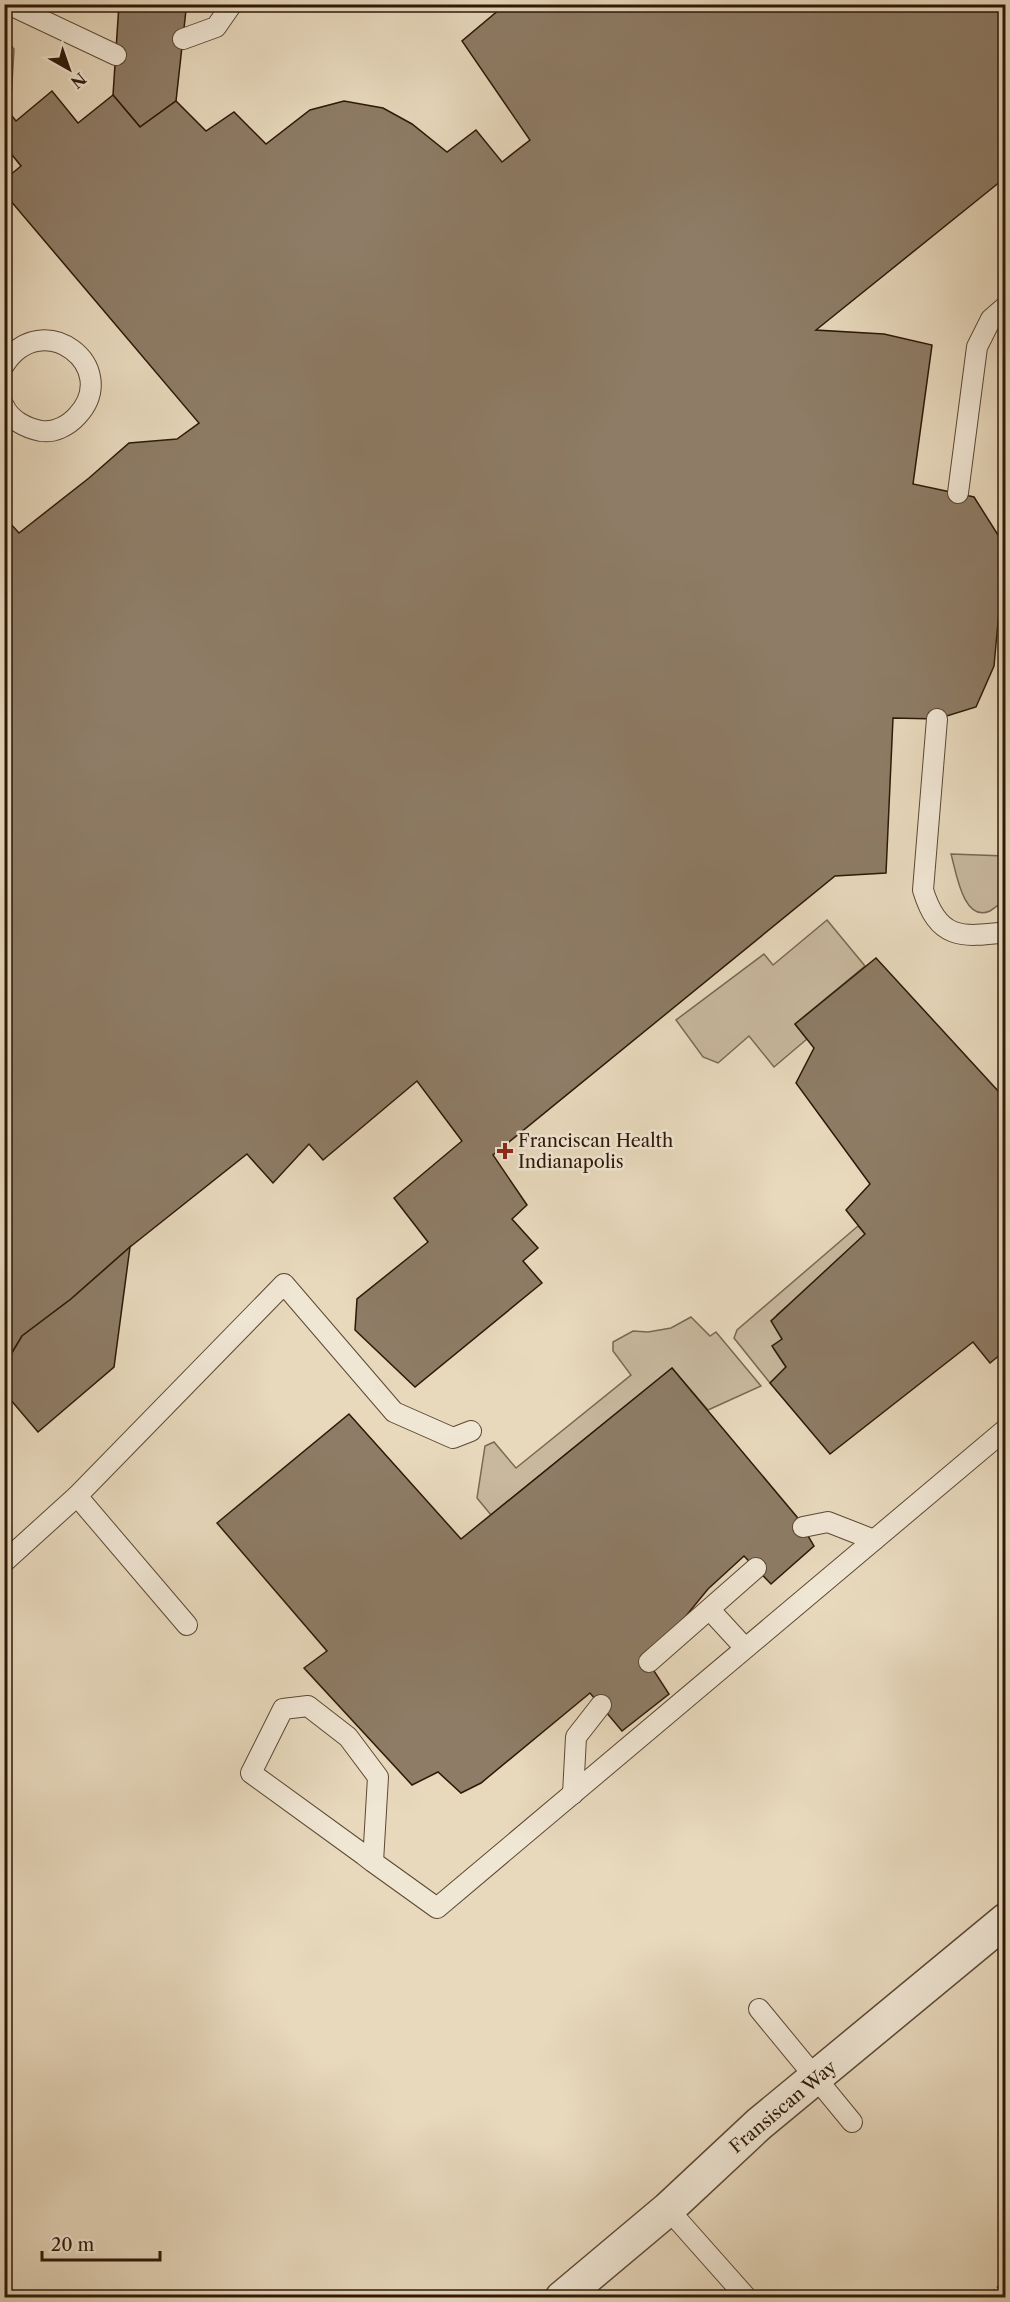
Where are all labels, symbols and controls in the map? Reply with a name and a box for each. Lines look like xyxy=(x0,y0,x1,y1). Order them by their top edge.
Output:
north arrow xyxy=(39,39,99,99)
text: N xyxy=(67,68,90,93)
place label: Franciscan Health Indianapolis xyxy=(518,1130,673,1173)
marker: Franciscan Health Indianapolis xyxy=(496,1142,514,1160)
street label: Fransiscan Way xyxy=(725,2055,842,2158)
scale bar xyxy=(42,2224,160,2262)
text: 20 m xyxy=(51,2234,95,2256)

